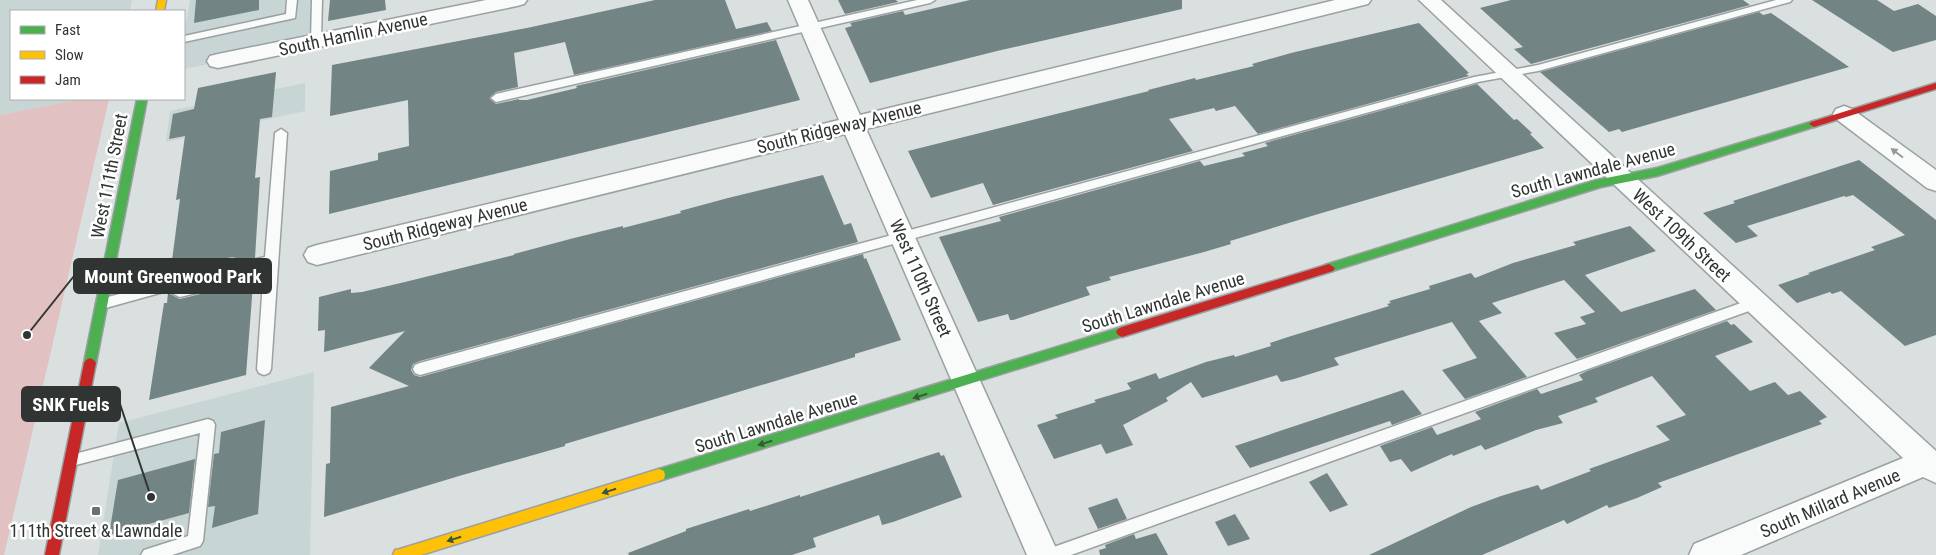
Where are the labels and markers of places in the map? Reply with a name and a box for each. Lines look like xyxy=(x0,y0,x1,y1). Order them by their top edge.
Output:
callout: Mount Greenwood Park xyxy=(74,259,271,293)
callout: SNK Fuels xyxy=(22,387,120,421)
marker: 111th Street & Lawndale xyxy=(90,505,102,517)
place label: 111th Street & Lawndale xyxy=(10,520,182,541)

